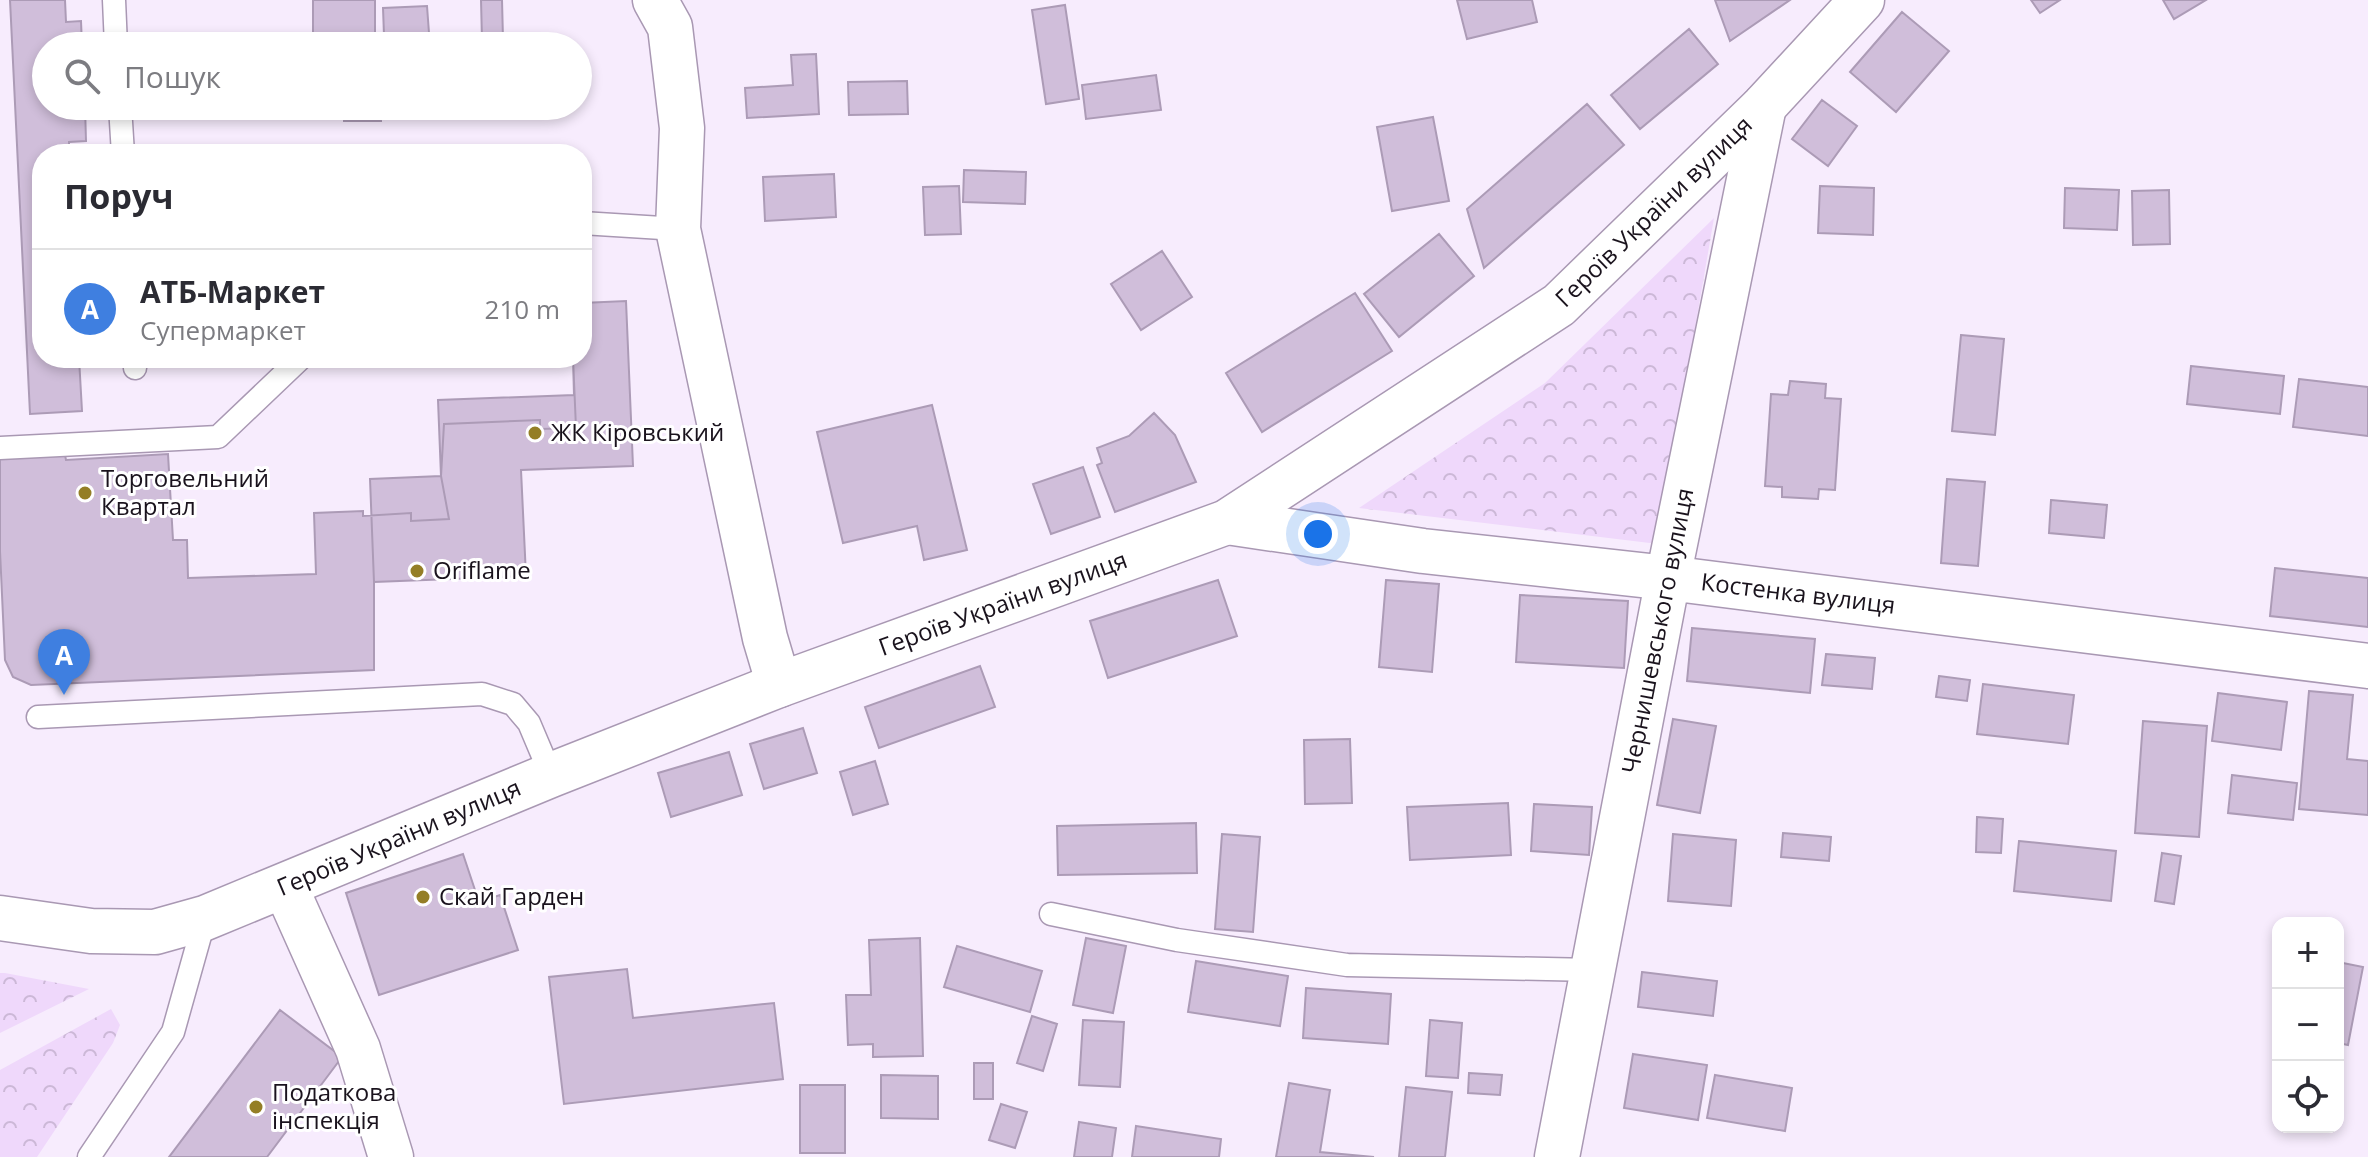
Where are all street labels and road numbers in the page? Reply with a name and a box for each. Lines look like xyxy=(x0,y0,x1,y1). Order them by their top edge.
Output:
street label: Героїв України вулиця xyxy=(1547,108,1759,314)
street label: Чернишевського вулиця xyxy=(1613,485,1700,776)
street label: Героїв України вулиця xyxy=(874,542,1131,663)
street label: Костенка вулиця xyxy=(1699,564,1897,621)
street label: Героїв України вулиця xyxy=(271,770,526,903)

